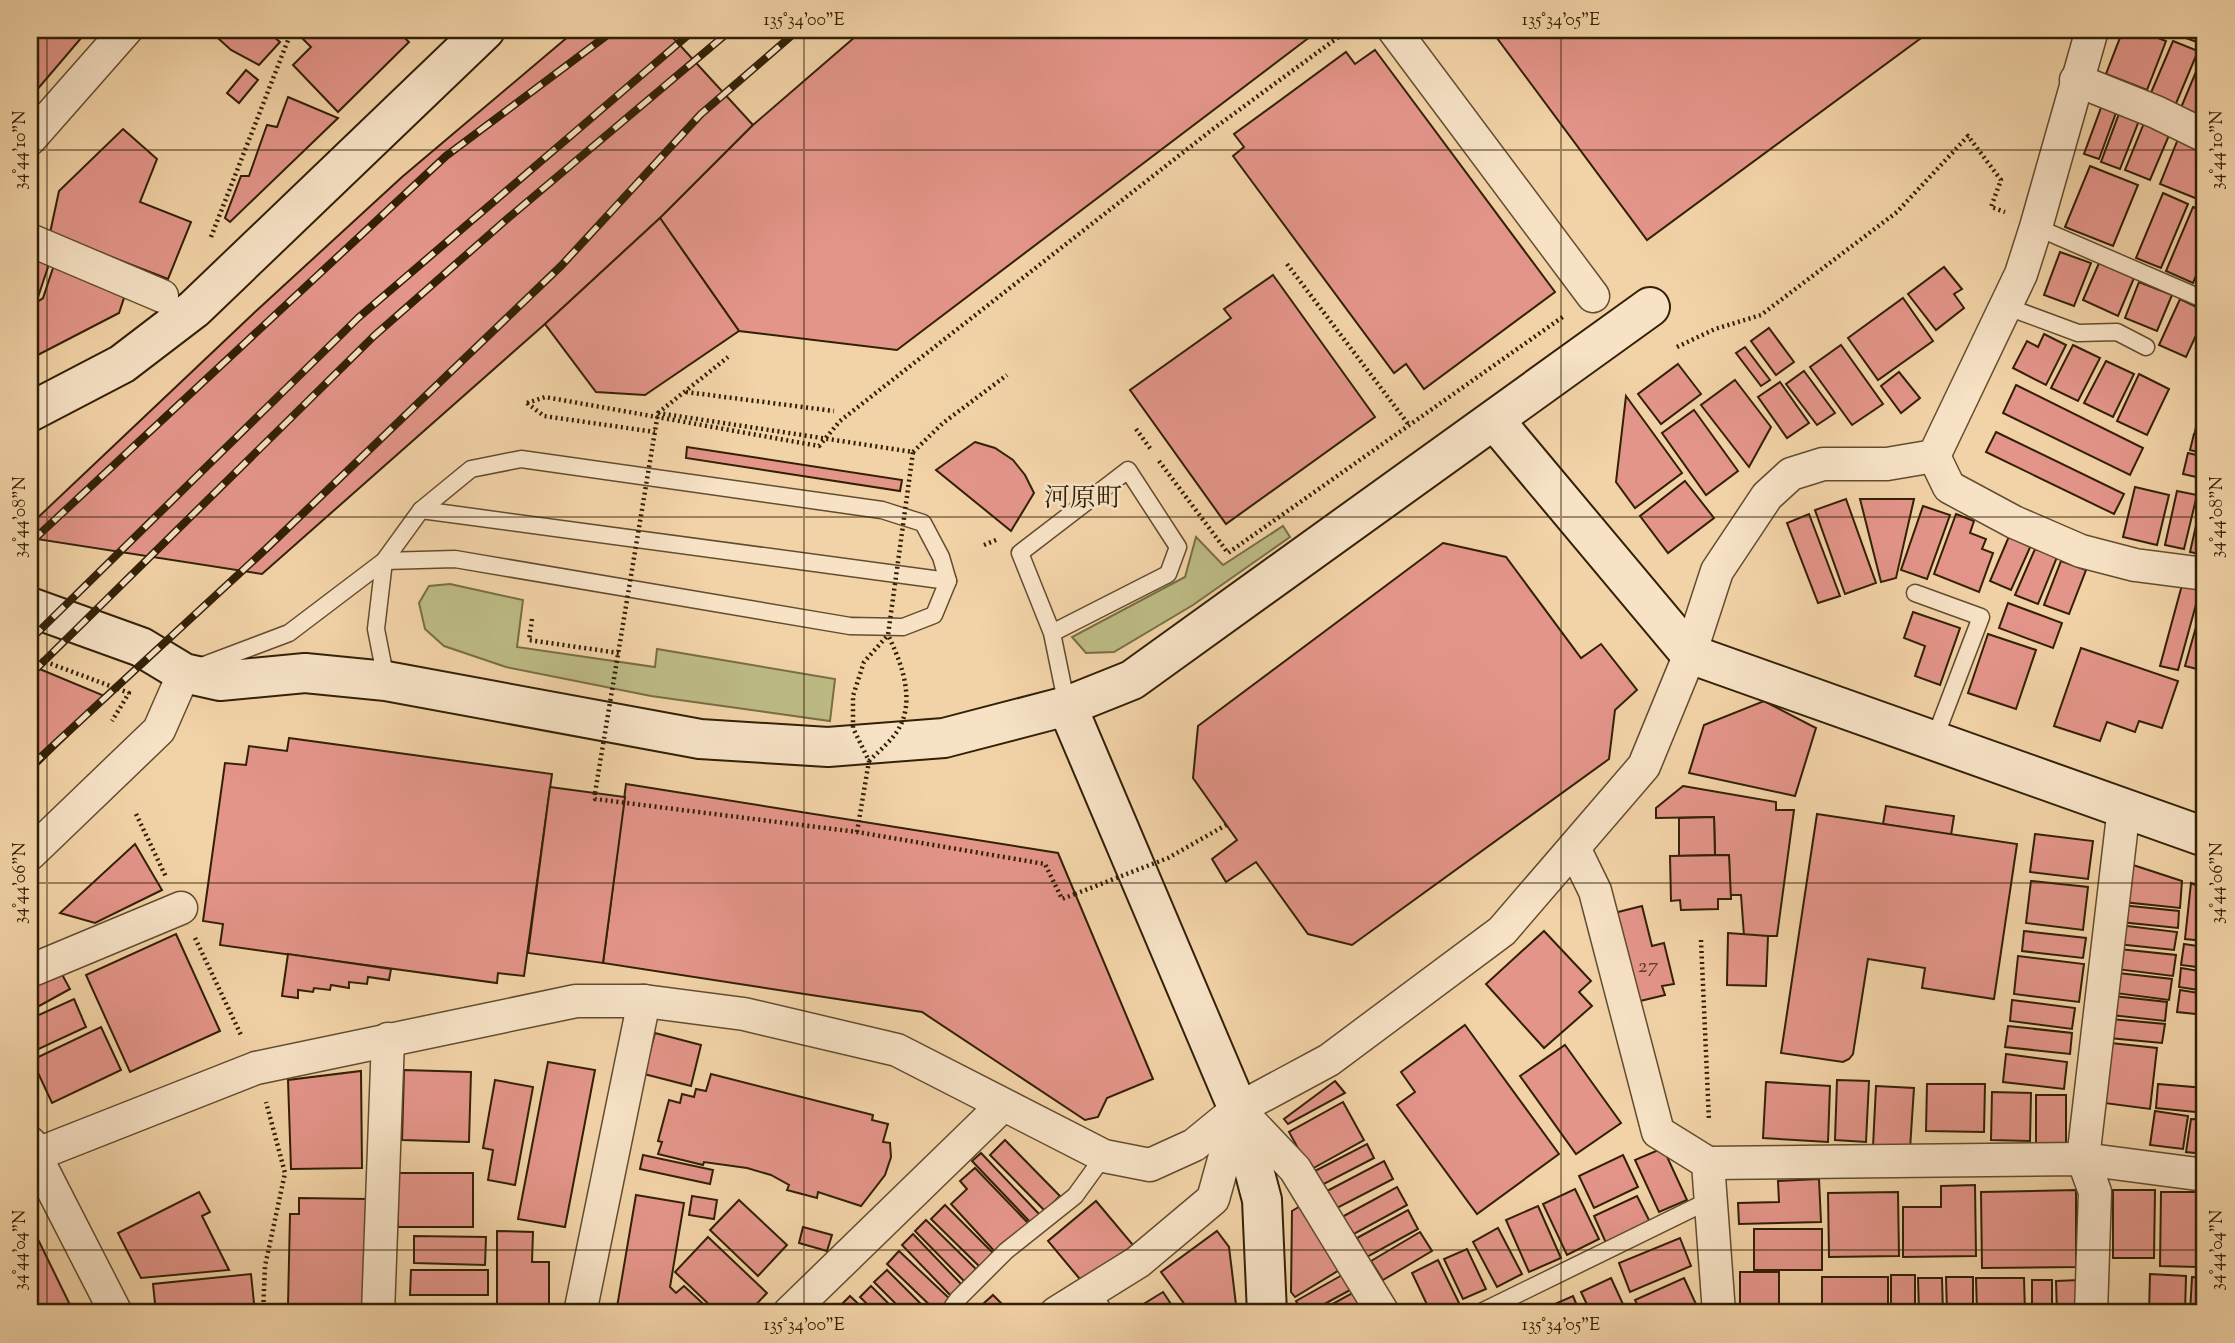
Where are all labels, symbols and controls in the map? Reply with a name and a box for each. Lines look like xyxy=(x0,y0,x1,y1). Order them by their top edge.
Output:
text: 135°34'00"E xyxy=(763,8,845,34)
text: 135°34'05"E xyxy=(1522,8,1600,34)
text: 34°44'10"N xyxy=(8,110,34,190)
text: 34°44'10"N xyxy=(2205,110,2231,190)
text: 34°44'08"N xyxy=(8,476,34,558)
text: 34°44'08"N xyxy=(2205,476,2231,558)
district label: 河原町 xyxy=(1044,481,1122,518)
text: 34°44'06"N xyxy=(8,842,34,924)
text: 34°44'06"N xyxy=(2205,842,2231,924)
house number: 27 xyxy=(1638,952,1659,982)
text: 34°44'04"N xyxy=(8,1210,34,1290)
text: 34°44'04"N xyxy=(2205,1210,2231,1290)
text: 135°34'00"E xyxy=(763,1313,845,1339)
text: 135°34'05"E xyxy=(1522,1313,1600,1339)

